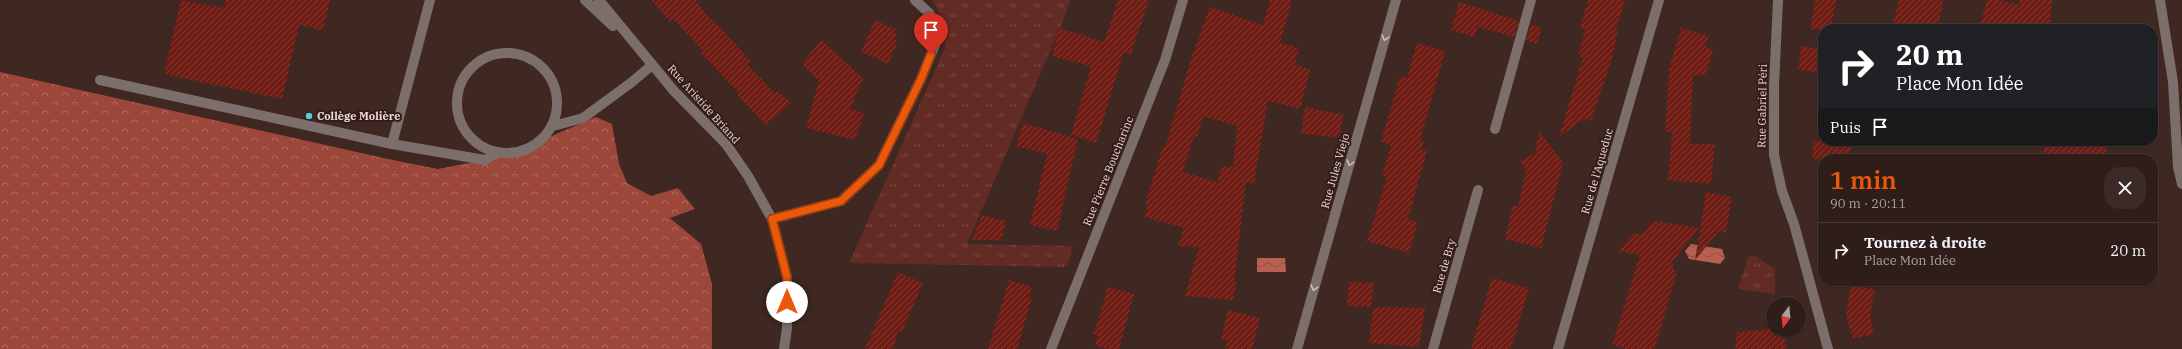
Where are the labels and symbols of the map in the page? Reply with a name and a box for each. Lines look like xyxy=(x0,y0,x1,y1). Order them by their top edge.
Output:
pin xyxy=(914,13,948,54)
one-way arrow xyxy=(1381,34,1390,41)
street label: Rue Aristide Briand xyxy=(665,62,743,147)
street label: Rue Gabriel Péri xyxy=(1754,63,1770,148)
place label: Collège Molière xyxy=(317,109,400,123)
marker: Collège Molière xyxy=(304,111,314,121)
street label: Rue Pierre Boucharinc xyxy=(1080,114,1137,228)
street label: Rue de l'Aqueduc xyxy=(1578,126,1616,216)
street label: Rue Jules Viejo xyxy=(1318,132,1352,210)
one-way arrow xyxy=(1346,159,1355,166)
street label: Rue de Bry xyxy=(1430,237,1459,295)
position arrow xyxy=(766,281,808,323)
one-way arrow xyxy=(1310,284,1319,291)
north arrow xyxy=(1766,297,1806,337)

